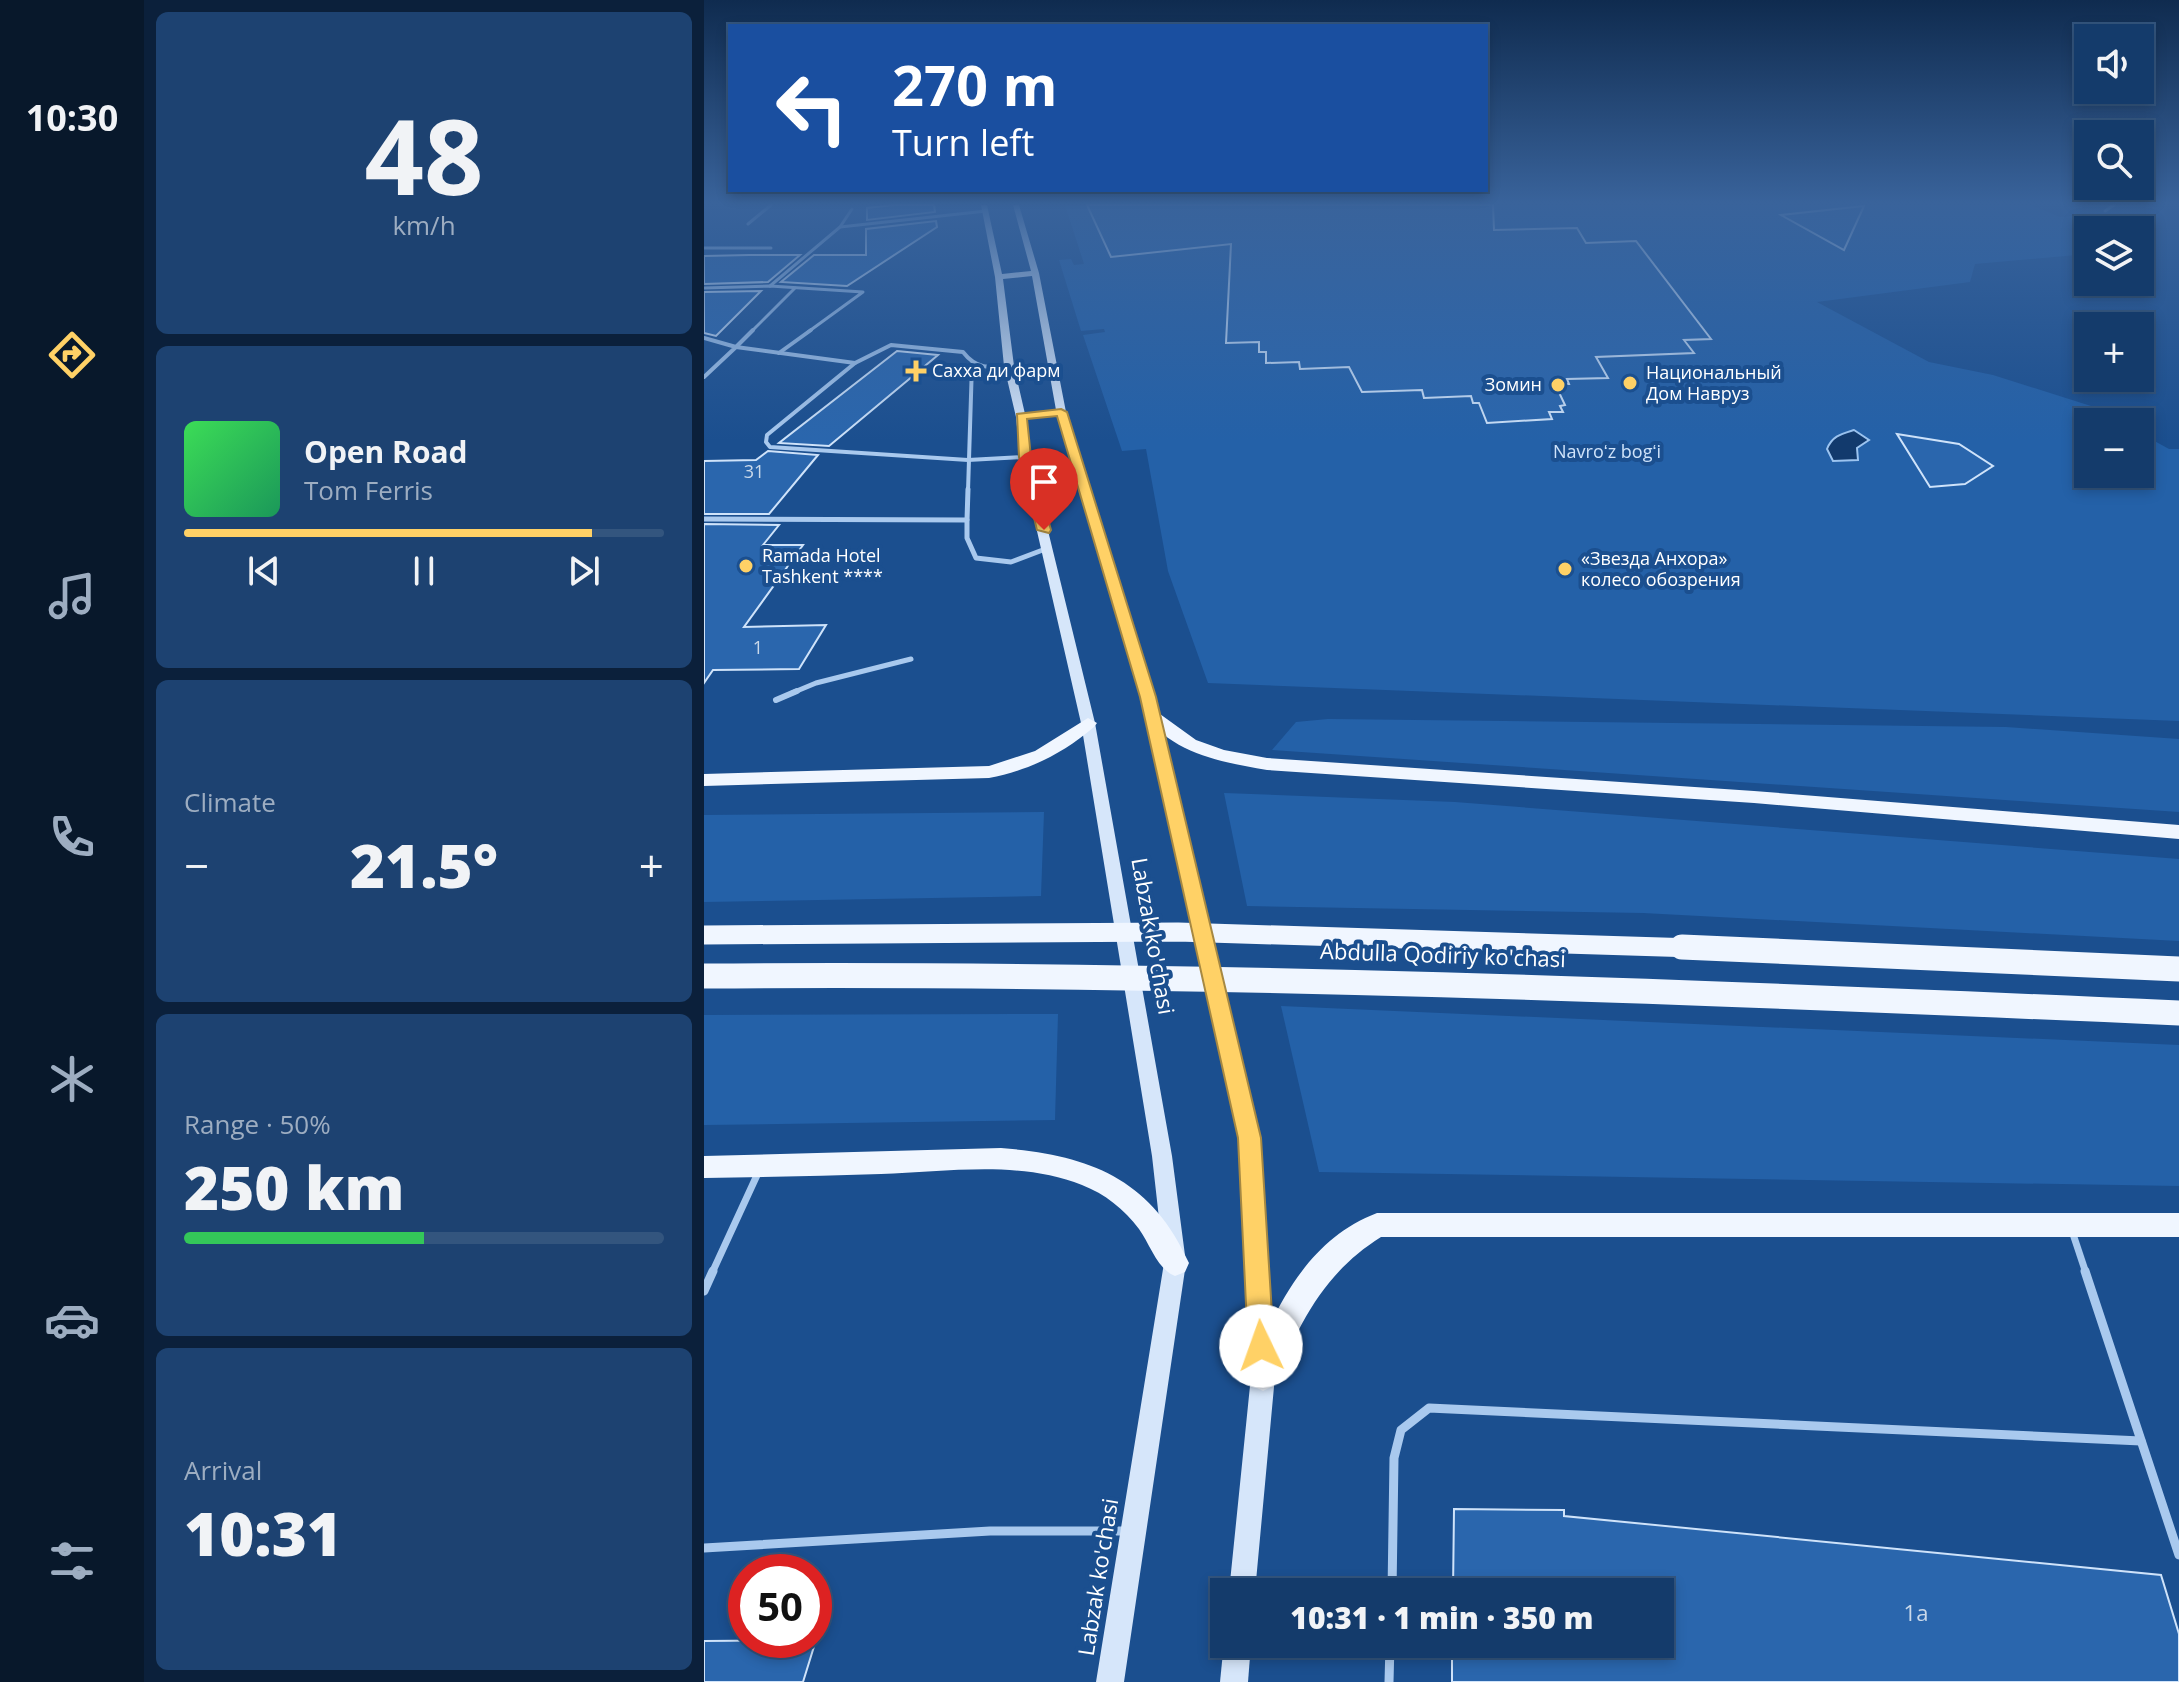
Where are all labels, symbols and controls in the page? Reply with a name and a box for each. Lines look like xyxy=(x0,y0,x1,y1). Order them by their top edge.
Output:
map controls xyxy=(2074,24,2154,488)
button: sound xyxy=(2074,24,2154,104)
text: 270 m xyxy=(892,46,1058,122)
icon: left xyxy=(760,56,864,160)
text: 48 xyxy=(365,84,483,225)
text: 10:30 xyxy=(26,93,118,142)
text: Turn left xyxy=(892,118,1034,167)
button: search xyxy=(2074,120,2154,200)
text: km/h xyxy=(392,207,456,243)
button: layers xyxy=(2074,216,2154,296)
button: + xyxy=(2074,312,2154,392)
icon: directions xyxy=(44,327,100,383)
place label: Сахха ди фарм xyxy=(932,358,1060,382)
place label: Национальный Дом Навруз xyxy=(1646,360,1782,405)
marker: Сахха ди фарм xyxy=(907,362,925,380)
place label: Зомин xyxy=(1485,372,1542,396)
marker: Национальный Дом Навруз xyxy=(1621,374,1639,392)
marker: Зомин xyxy=(1549,376,1567,394)
button: − xyxy=(2074,408,2154,488)
text: Open Road xyxy=(304,431,468,472)
park label: Navroʻz bogʻi xyxy=(1553,439,1661,463)
pin xyxy=(1010,448,1078,530)
house number: 31 xyxy=(744,459,764,483)
icon: arrive xyxy=(1022,460,1066,504)
text: Tom Ferris xyxy=(304,472,433,508)
place label: Ramada Hotel Tashkent **** xyxy=(762,543,883,588)
place label: «Звезда Анхора» колесо обозрения xyxy=(1581,546,1741,591)
icon: previous xyxy=(242,549,286,593)
icon: pause xyxy=(402,549,446,593)
icon: next xyxy=(562,549,606,593)
marker: Ramada Hotel Tashkent **** xyxy=(737,557,755,575)
marker: «Звезда Анхора» колесо обозрения xyxy=(1556,560,1574,578)
icon: music xyxy=(44,568,100,624)
house number: 1 xyxy=(753,635,763,659)
text: Climate xyxy=(184,784,276,820)
icon: phone xyxy=(44,809,100,865)
text: 21.5° xyxy=(350,824,498,906)
text: − xyxy=(184,835,209,895)
text: + xyxy=(639,835,664,895)
street label: Labzak ko'chasi xyxy=(1125,855,1183,1017)
street label: Abdulla Qodiriy ko'chasi xyxy=(1320,935,1566,973)
icon: climate xyxy=(44,1051,100,1107)
text: Range · 50% xyxy=(184,1106,331,1142)
text: 250 km xyxy=(184,1146,405,1228)
icon: car xyxy=(44,1292,100,1348)
position arrow xyxy=(1219,1304,1303,1388)
text: Arrival xyxy=(184,1452,262,1488)
text: 10:31 xyxy=(184,1492,342,1574)
street label: Labzak ko'chasi xyxy=(1070,1496,1124,1658)
icon: filters xyxy=(44,1533,100,1589)
speed limit sign: 50 xyxy=(728,1554,832,1658)
text: 10:31 · 1 min · 350 m xyxy=(1290,1597,1594,1638)
house number: 1a xyxy=(1904,1597,1928,1627)

